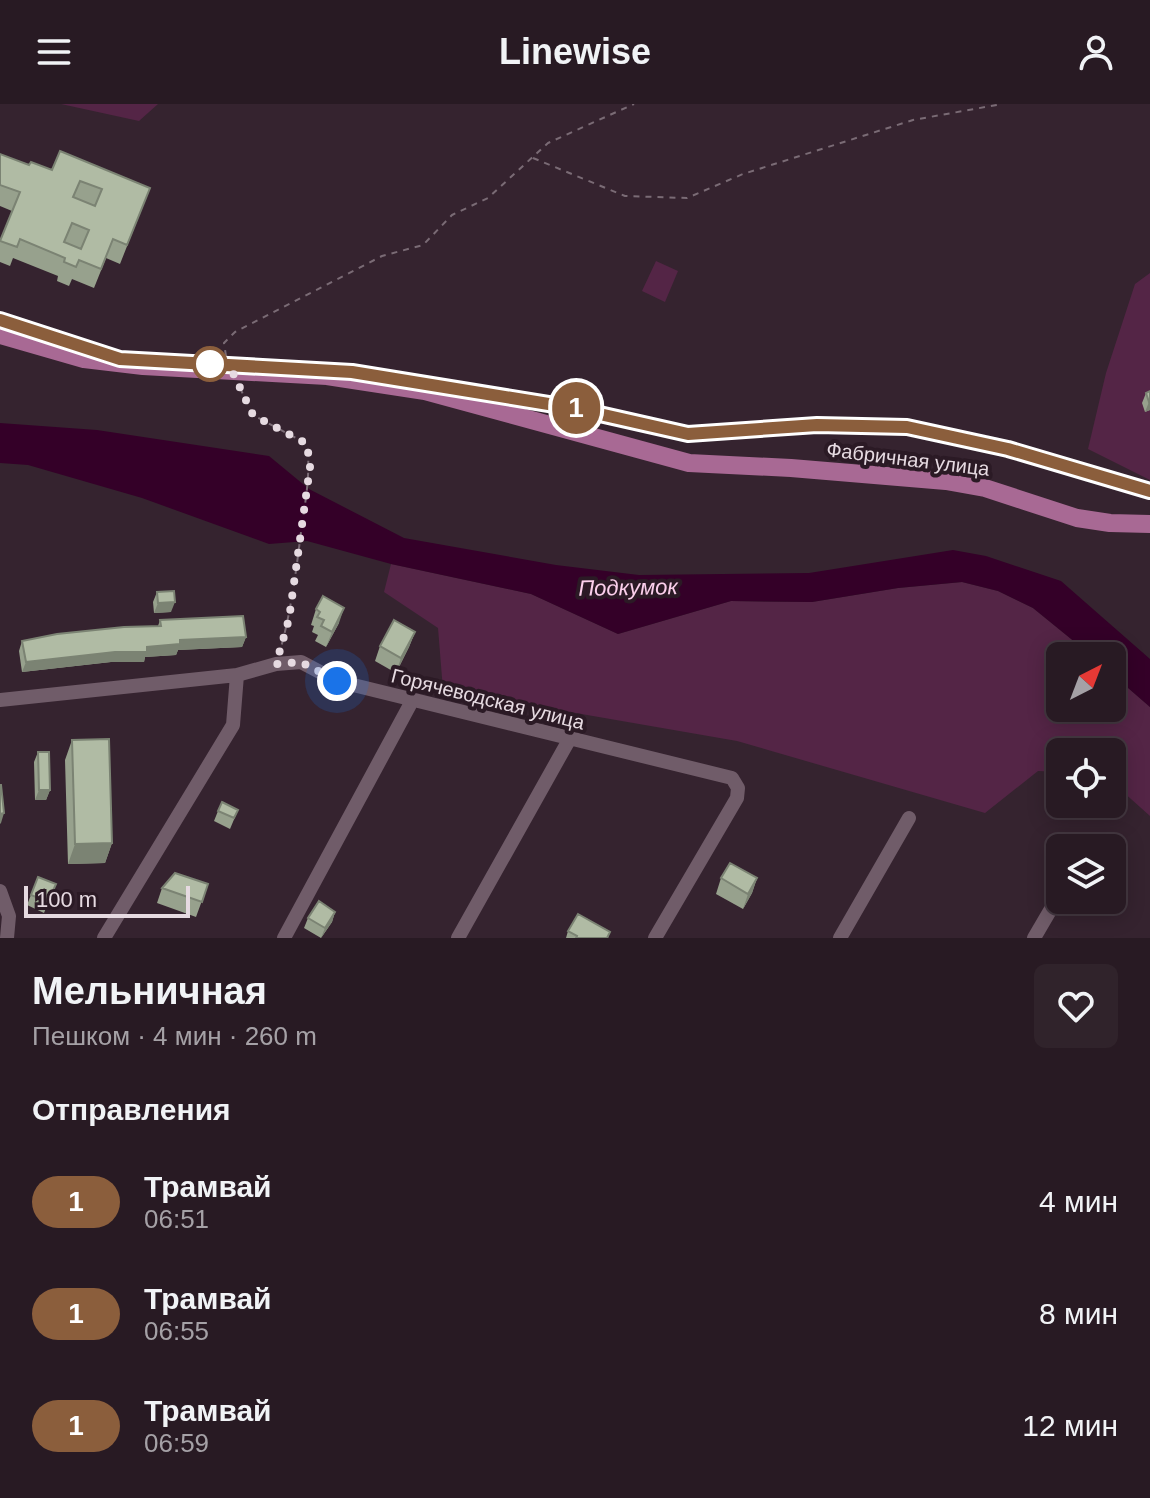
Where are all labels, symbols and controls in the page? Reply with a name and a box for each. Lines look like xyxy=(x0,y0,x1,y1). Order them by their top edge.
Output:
icon: menu xyxy=(32,30,76,74)
icon: person xyxy=(1074,30,1118,74)
text: Linewise xyxy=(499,31,651,72)
unlabelled marker xyxy=(193,347,227,381)
line badge: 1 xyxy=(550,382,602,434)
text: 1 xyxy=(568,392,584,423)
street label: Фабричная улица xyxy=(825,438,992,480)
water label: Подкумок xyxy=(578,574,680,601)
north arrow xyxy=(1046,642,1126,722)
map controls xyxy=(1046,642,1126,914)
your location xyxy=(317,661,357,701)
street label: Горячеводская улица xyxy=(389,664,588,734)
button: locate xyxy=(1046,738,1126,818)
button: layers xyxy=(1046,834,1126,914)
scale bar xyxy=(24,882,190,918)
text: 100 m xyxy=(36,887,97,912)
button: heart xyxy=(1034,964,1118,1048)
text: Мельничная xyxy=(32,970,267,1012)
text: Пешком · 4 мин · 260 m xyxy=(32,1021,317,1051)
text: Отправления xyxy=(32,1093,231,1126)
text: Трамвай xyxy=(144,1170,272,1203)
text: 4 мин xyxy=(1039,1185,1118,1218)
text: 1 xyxy=(68,1186,84,1217)
text: 06:51 xyxy=(144,1204,209,1234)
text: Трамвай xyxy=(144,1282,272,1315)
text: 8 мин xyxy=(1039,1297,1118,1330)
text: 1 xyxy=(68,1298,84,1329)
text: 06:55 xyxy=(144,1316,209,1346)
text: Трамвай xyxy=(144,1394,272,1427)
text: 12 мин xyxy=(1022,1409,1118,1442)
text: 1 xyxy=(68,1410,84,1441)
text: 06:59 xyxy=(144,1428,209,1458)

